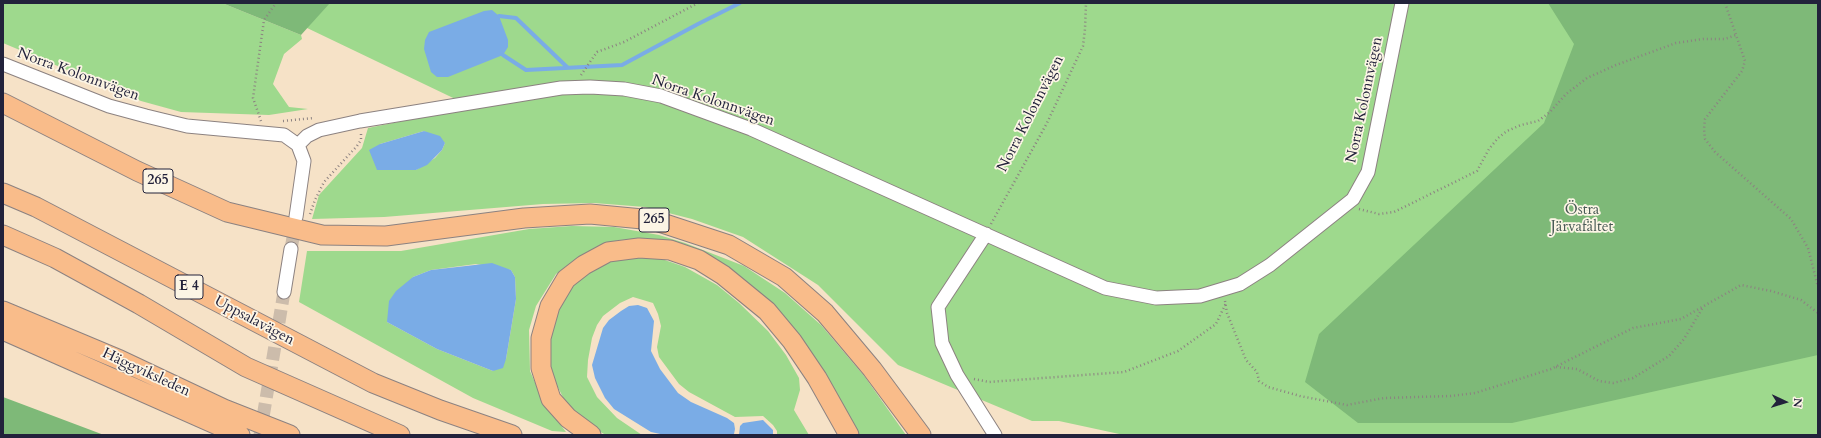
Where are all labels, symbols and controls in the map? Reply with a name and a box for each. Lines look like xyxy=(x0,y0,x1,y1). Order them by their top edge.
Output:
street label: Norra Kolonnvägen xyxy=(1343,35,1387,165)
street label: Norra Kolonnvägen xyxy=(15,45,141,105)
street label: Norra Kolonnvägen xyxy=(994,53,1068,175)
street label: Norra Kolonnvägen xyxy=(649,72,777,130)
road number: 265 xyxy=(143,169,173,193)
park label: Östra Järvafältet xyxy=(1551,202,1613,237)
road number: 265 xyxy=(639,208,669,232)
road number: E 4 xyxy=(175,275,203,299)
street label: Uppsalavägen xyxy=(211,292,297,350)
street label: Häggviksleden xyxy=(99,345,193,401)
north arrow xyxy=(1765,382,1805,422)
text: N xyxy=(1790,398,1805,408)

